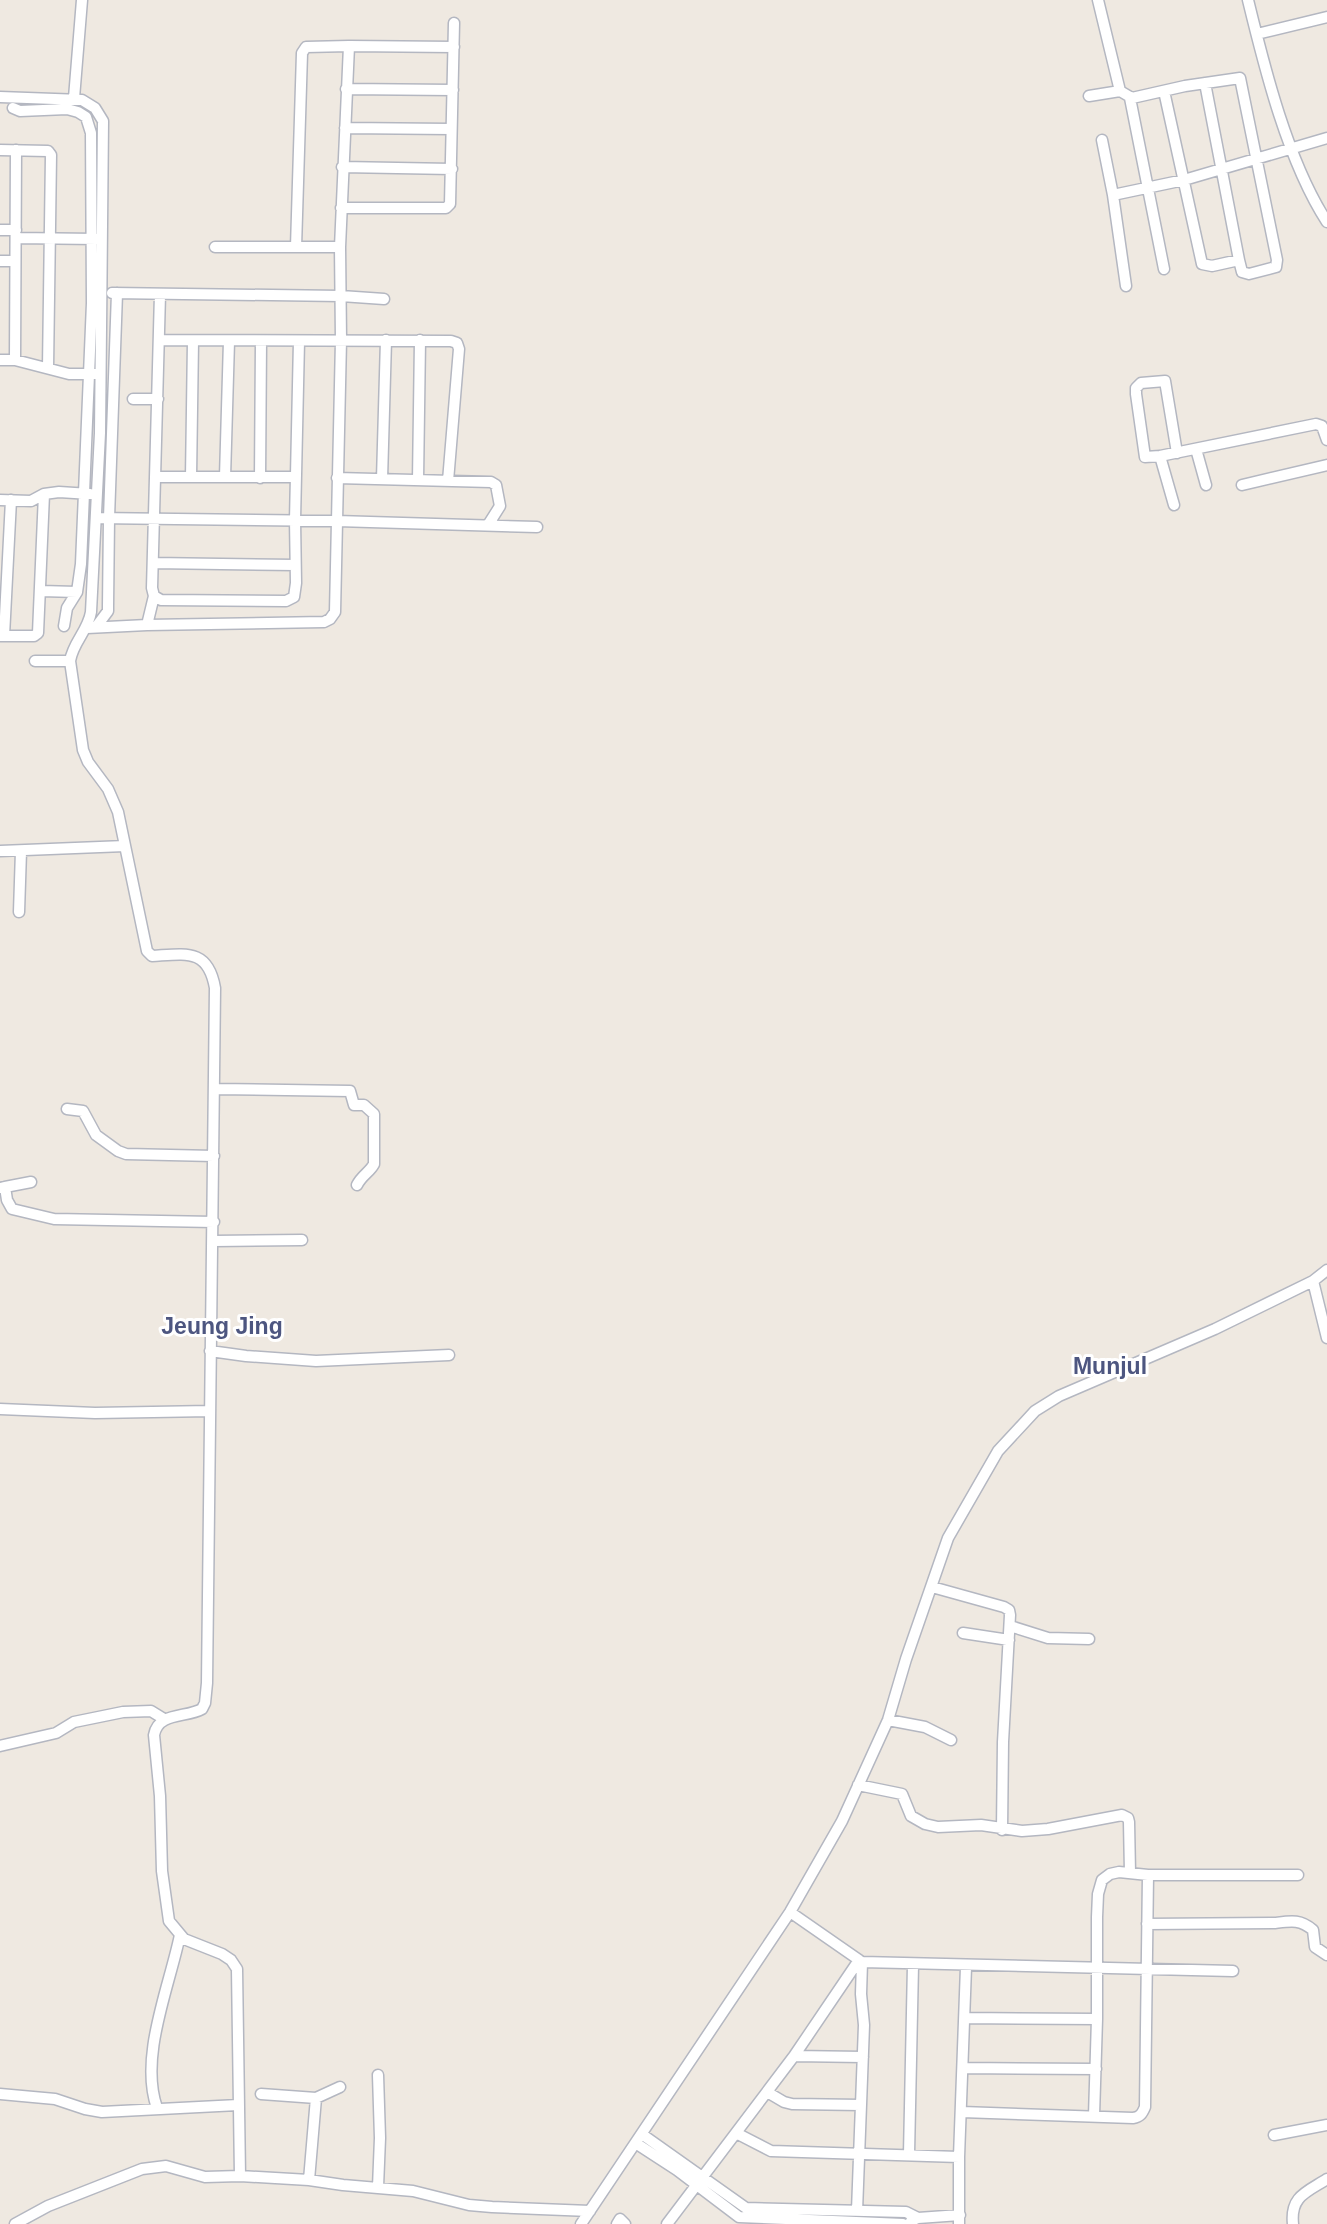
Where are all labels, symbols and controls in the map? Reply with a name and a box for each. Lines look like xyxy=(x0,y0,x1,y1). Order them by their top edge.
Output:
district label: Jeung Jing xyxy=(161,1313,283,1339)
district label: Munjul xyxy=(1073,1353,1147,1379)

